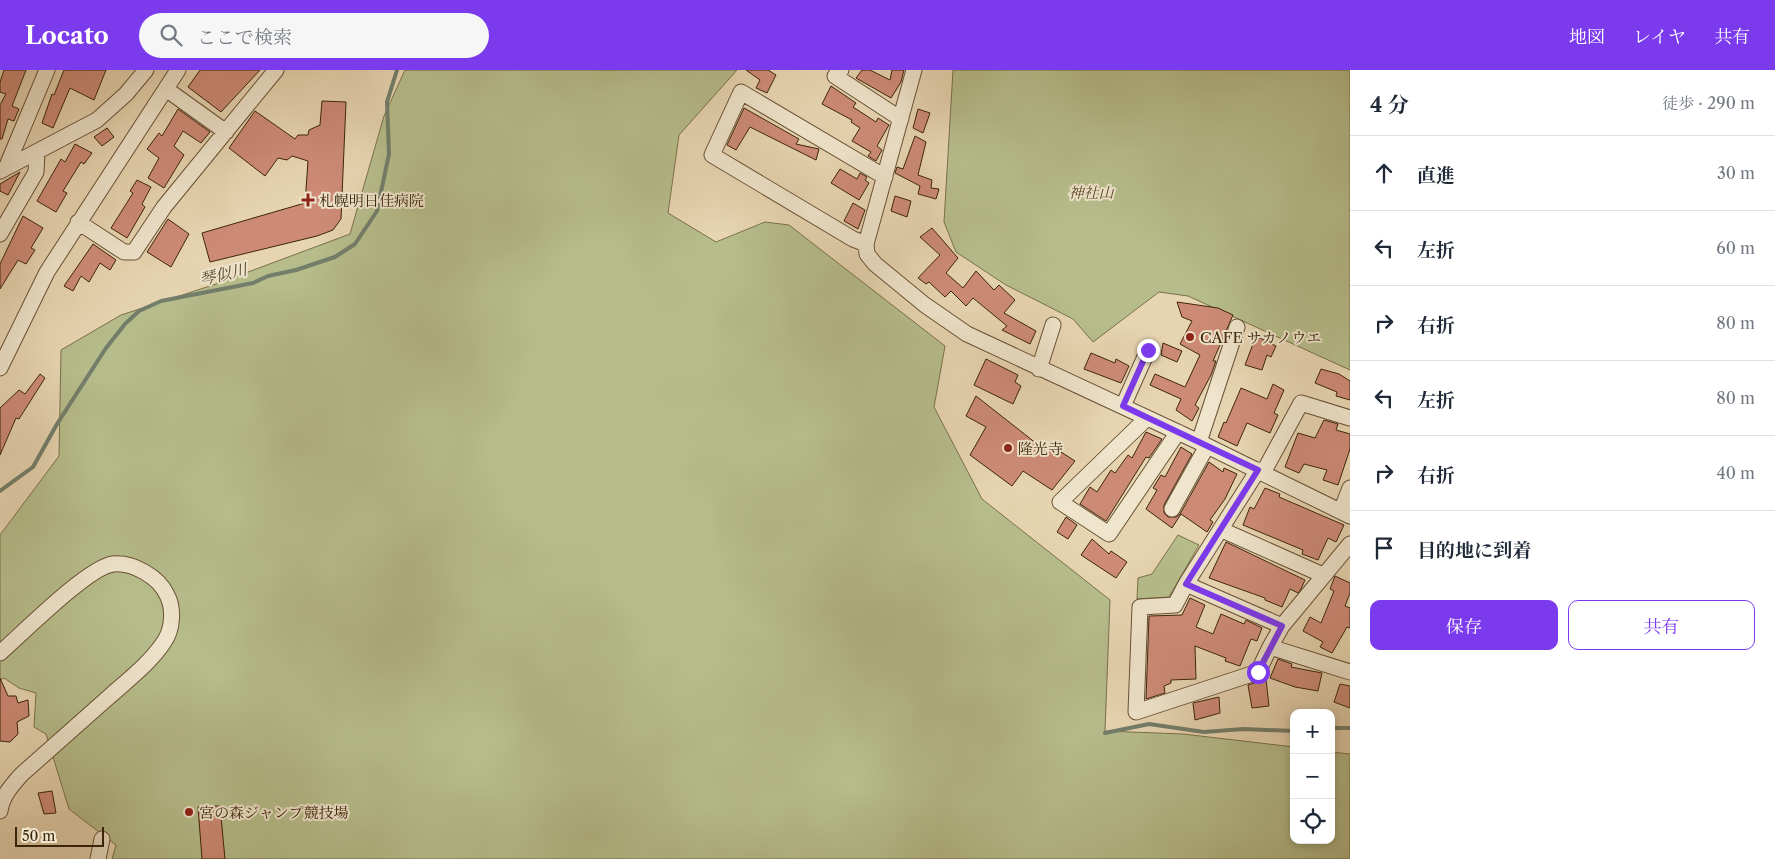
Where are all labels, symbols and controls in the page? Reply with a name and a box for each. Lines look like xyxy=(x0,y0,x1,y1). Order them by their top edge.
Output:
search box xyxy=(139,13,489,58)
text: Locato xyxy=(25,21,109,50)
icon: search xyxy=(157,21,185,49)
text: ここで検索 xyxy=(197,26,292,49)
text: 地図 xyxy=(1569,26,1605,48)
text: レイヤ xyxy=(1633,26,1686,48)
text: 共有 xyxy=(1714,26,1750,48)
text: 4 分 xyxy=(1370,92,1409,117)
text: 徒歩 · 290 m xyxy=(1662,93,1755,113)
icon: ahead xyxy=(1370,159,1398,187)
text: 30 m xyxy=(1717,163,1755,183)
text: 直進 xyxy=(1417,164,1455,187)
park label: 神社山 xyxy=(1068,183,1114,202)
place label: 札幌明日佳病院 xyxy=(319,191,424,210)
marker: 札幌明日佳病院 xyxy=(301,193,315,207)
icon: left xyxy=(1370,234,1398,262)
text: 60 m xyxy=(1716,238,1755,258)
text: 左折 xyxy=(1417,239,1455,262)
water label: 琴似川 xyxy=(197,258,251,289)
icon: right xyxy=(1370,309,1398,337)
text: 80 m xyxy=(1716,313,1755,333)
text: 右折 xyxy=(1417,314,1455,337)
place label: CAFE サカノウエ xyxy=(1200,328,1321,347)
marker: CAFE サカノウエ xyxy=(1184,331,1196,343)
route end xyxy=(1137,339,1160,362)
icon: left xyxy=(1370,384,1398,412)
text: 80 m xyxy=(1716,388,1755,408)
text: 左折 xyxy=(1417,389,1455,412)
place label: 隆光寺 xyxy=(1018,439,1063,458)
marker: 隆光寺 xyxy=(1002,442,1014,454)
icon: right xyxy=(1370,459,1398,487)
text: 40 m xyxy=(1716,463,1755,483)
text: 右折 xyxy=(1417,464,1455,487)
icon: arrive xyxy=(1370,534,1398,562)
text: 目的地に到着 xyxy=(1417,539,1531,562)
button: 保存 xyxy=(1370,600,1558,650)
button: 共有 xyxy=(1568,600,1755,650)
route start xyxy=(1247,661,1270,684)
map controls xyxy=(1290,709,1335,844)
button: + xyxy=(1290,709,1335,754)
button: − xyxy=(1290,754,1335,799)
button: locate xyxy=(1290,799,1335,844)
place label: 宮の森ジャンプ競技場 xyxy=(199,803,349,822)
marker: 宮の森ジャンプ競技場 xyxy=(183,806,195,818)
scale bar xyxy=(15,824,104,847)
text: 50 m xyxy=(22,827,55,845)

